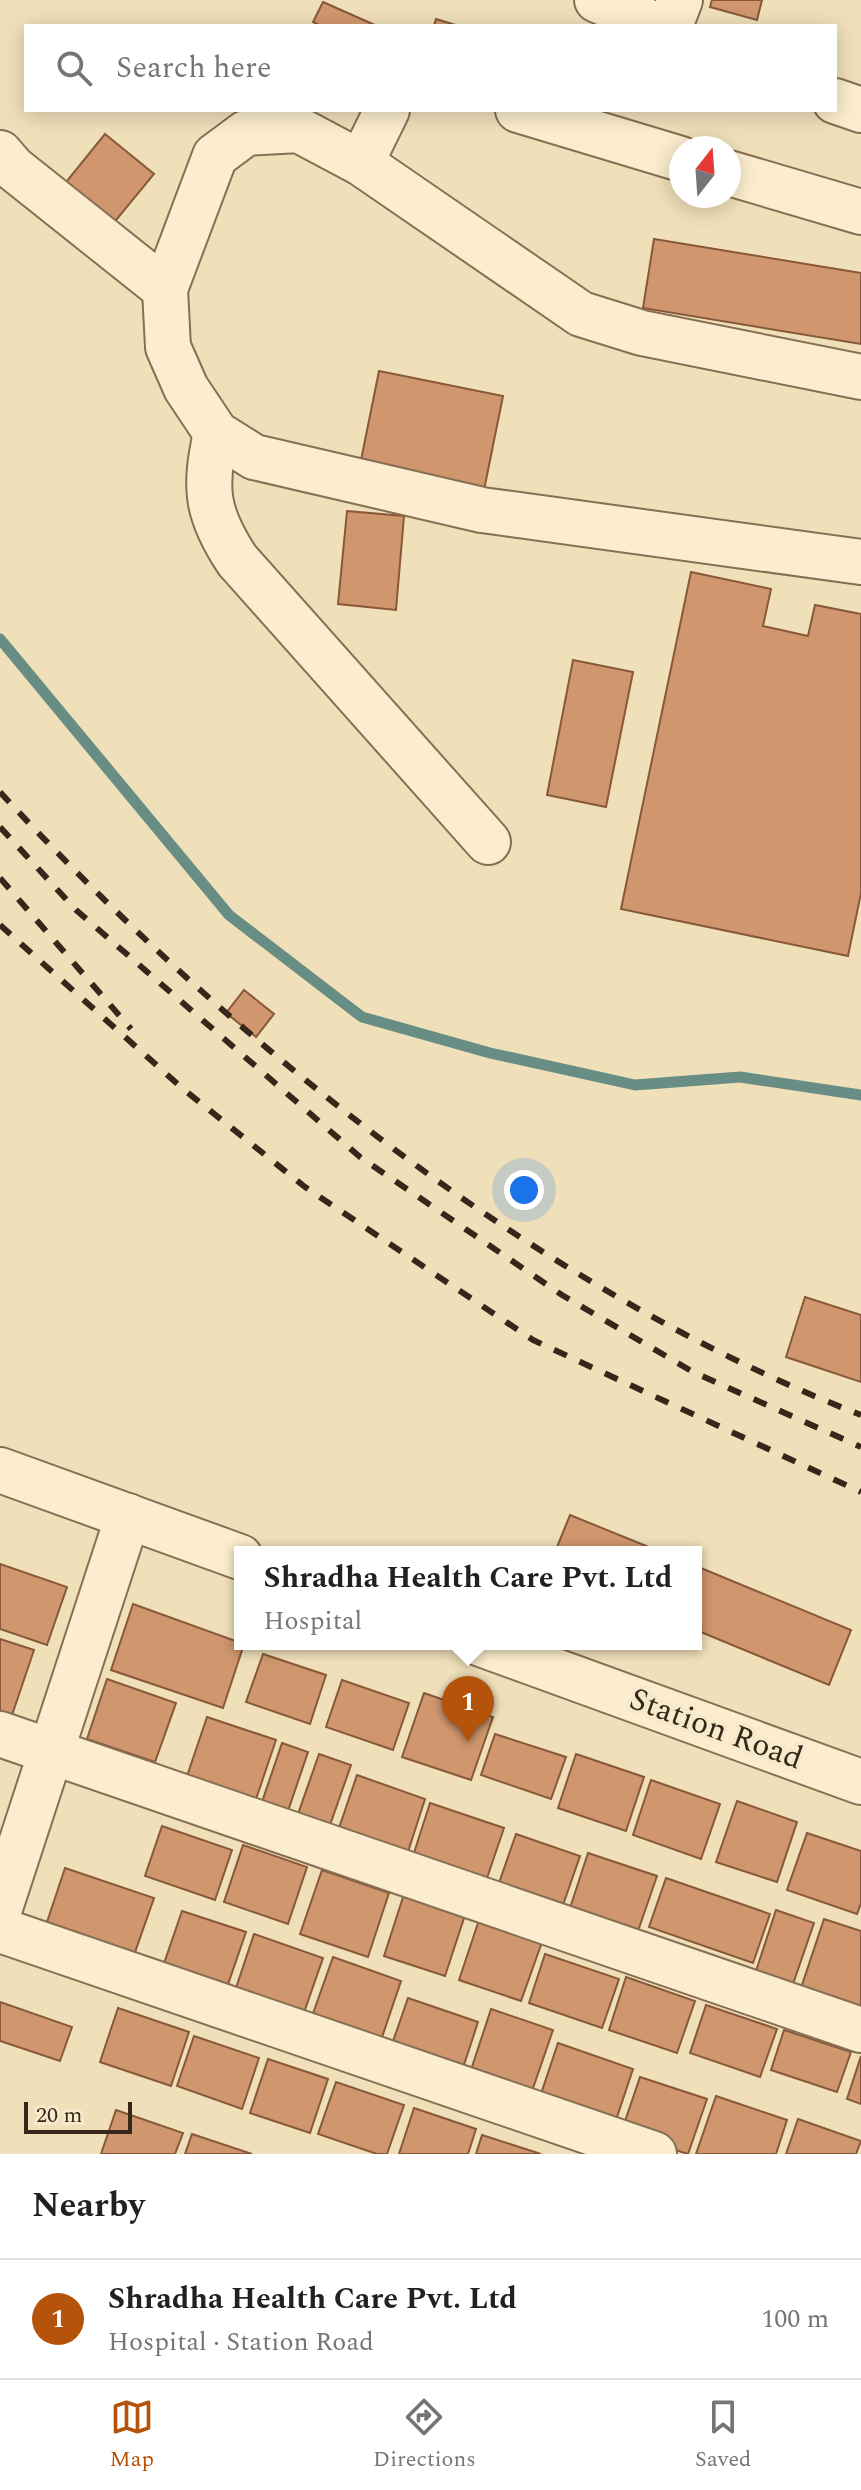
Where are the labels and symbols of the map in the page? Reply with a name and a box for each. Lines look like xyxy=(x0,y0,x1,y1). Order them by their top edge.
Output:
north arrow xyxy=(669,136,741,208)
your location xyxy=(504,1170,544,1210)
street label: Station Road xyxy=(622,1675,810,1783)
pin: 1 xyxy=(442,1676,494,1742)
scale bar xyxy=(24,2098,132,2134)

